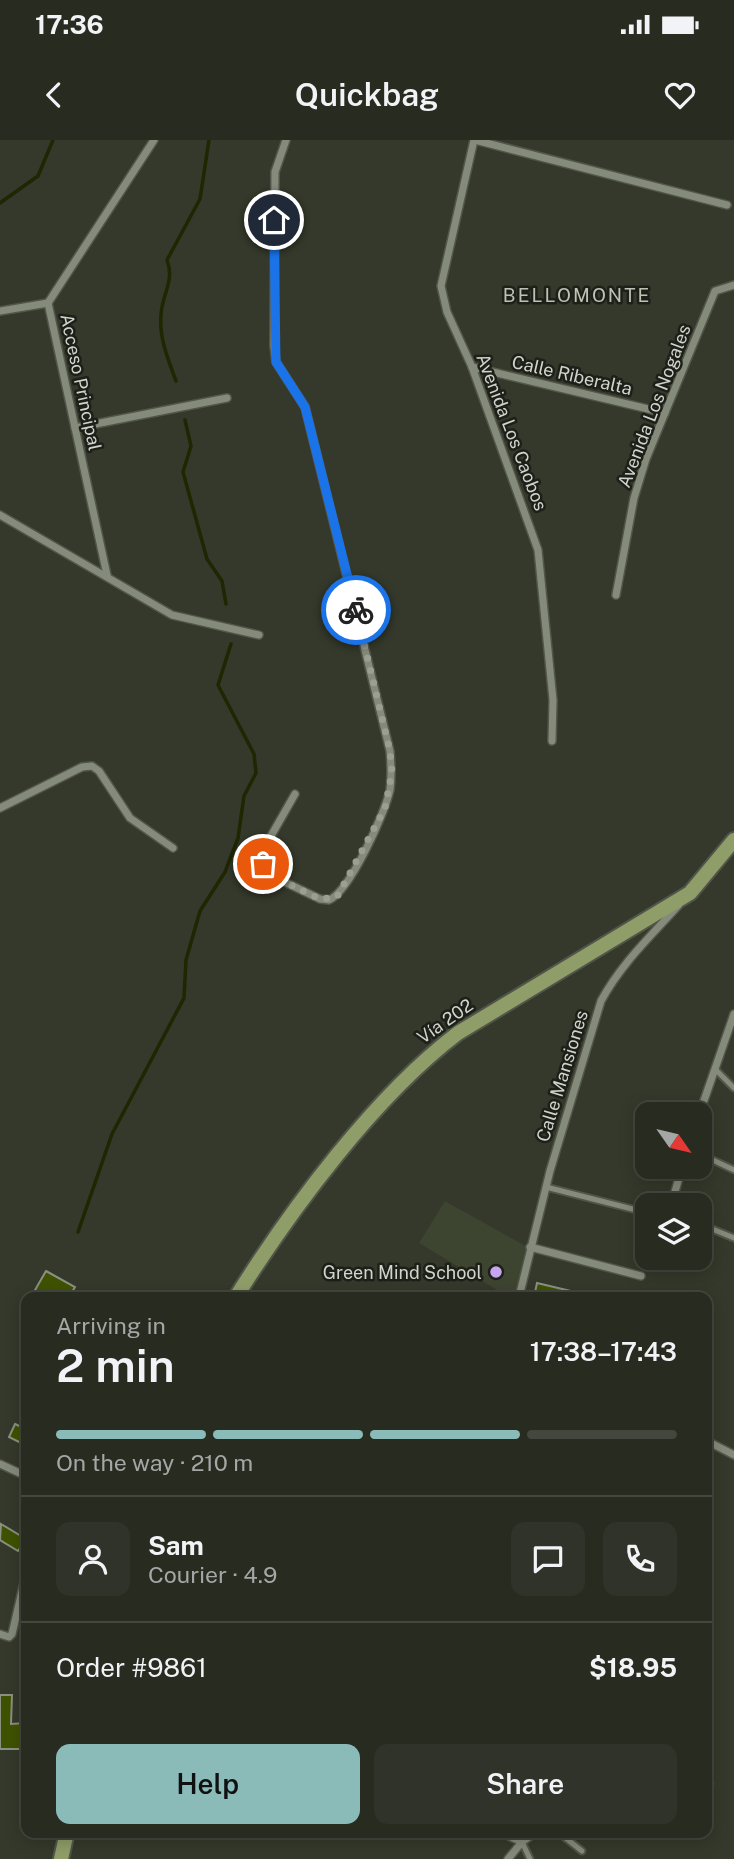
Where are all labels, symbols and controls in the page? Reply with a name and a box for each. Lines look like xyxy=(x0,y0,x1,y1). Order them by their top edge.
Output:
text: 17:36 xyxy=(35,9,104,40)
icon: back xyxy=(35,76,73,114)
text: Quickbag xyxy=(295,76,439,113)
icon: heart xyxy=(661,76,699,114)
pin xyxy=(244,190,304,250)
icon: home xyxy=(255,201,293,239)
district label: BELLOMONTE xyxy=(503,284,651,306)
street label: Acceso Principal xyxy=(56,312,106,452)
street label: Avenida Los Nogales xyxy=(613,321,695,491)
street label: Avenida Los Caobos xyxy=(472,350,552,514)
street label: Calle Riberalta xyxy=(510,351,634,399)
courier xyxy=(321,575,391,645)
icon: bike xyxy=(337,591,375,629)
pin xyxy=(233,834,293,894)
icon: bag xyxy=(244,845,282,883)
street label: Vía 202 xyxy=(413,994,477,1048)
street label: Calle Mansiones xyxy=(532,1008,592,1144)
north arrow xyxy=(635,1102,712,1180)
map controls xyxy=(635,1102,712,1270)
button: layers xyxy=(635,1193,712,1270)
place label: Green Mind School xyxy=(323,1262,482,1283)
marker: Green Mind School xyxy=(488,1264,504,1280)
text: Arriving in xyxy=(56,1312,166,1339)
text: 17:38–17:43 xyxy=(530,1336,677,1367)
text: 2 min xyxy=(56,1338,175,1392)
text: On the way · 210 m xyxy=(56,1449,253,1476)
button: person xyxy=(56,1522,130,1596)
button: chat xyxy=(511,1522,585,1596)
button: phone xyxy=(603,1522,677,1596)
text: Sam xyxy=(148,1530,204,1561)
text: Courier · 4.9 xyxy=(148,1561,277,1588)
text: Order #9861 xyxy=(56,1652,207,1683)
text: $18.95 xyxy=(589,1652,677,1683)
button: Help xyxy=(56,1744,360,1824)
button: Share xyxy=(374,1744,677,1824)

